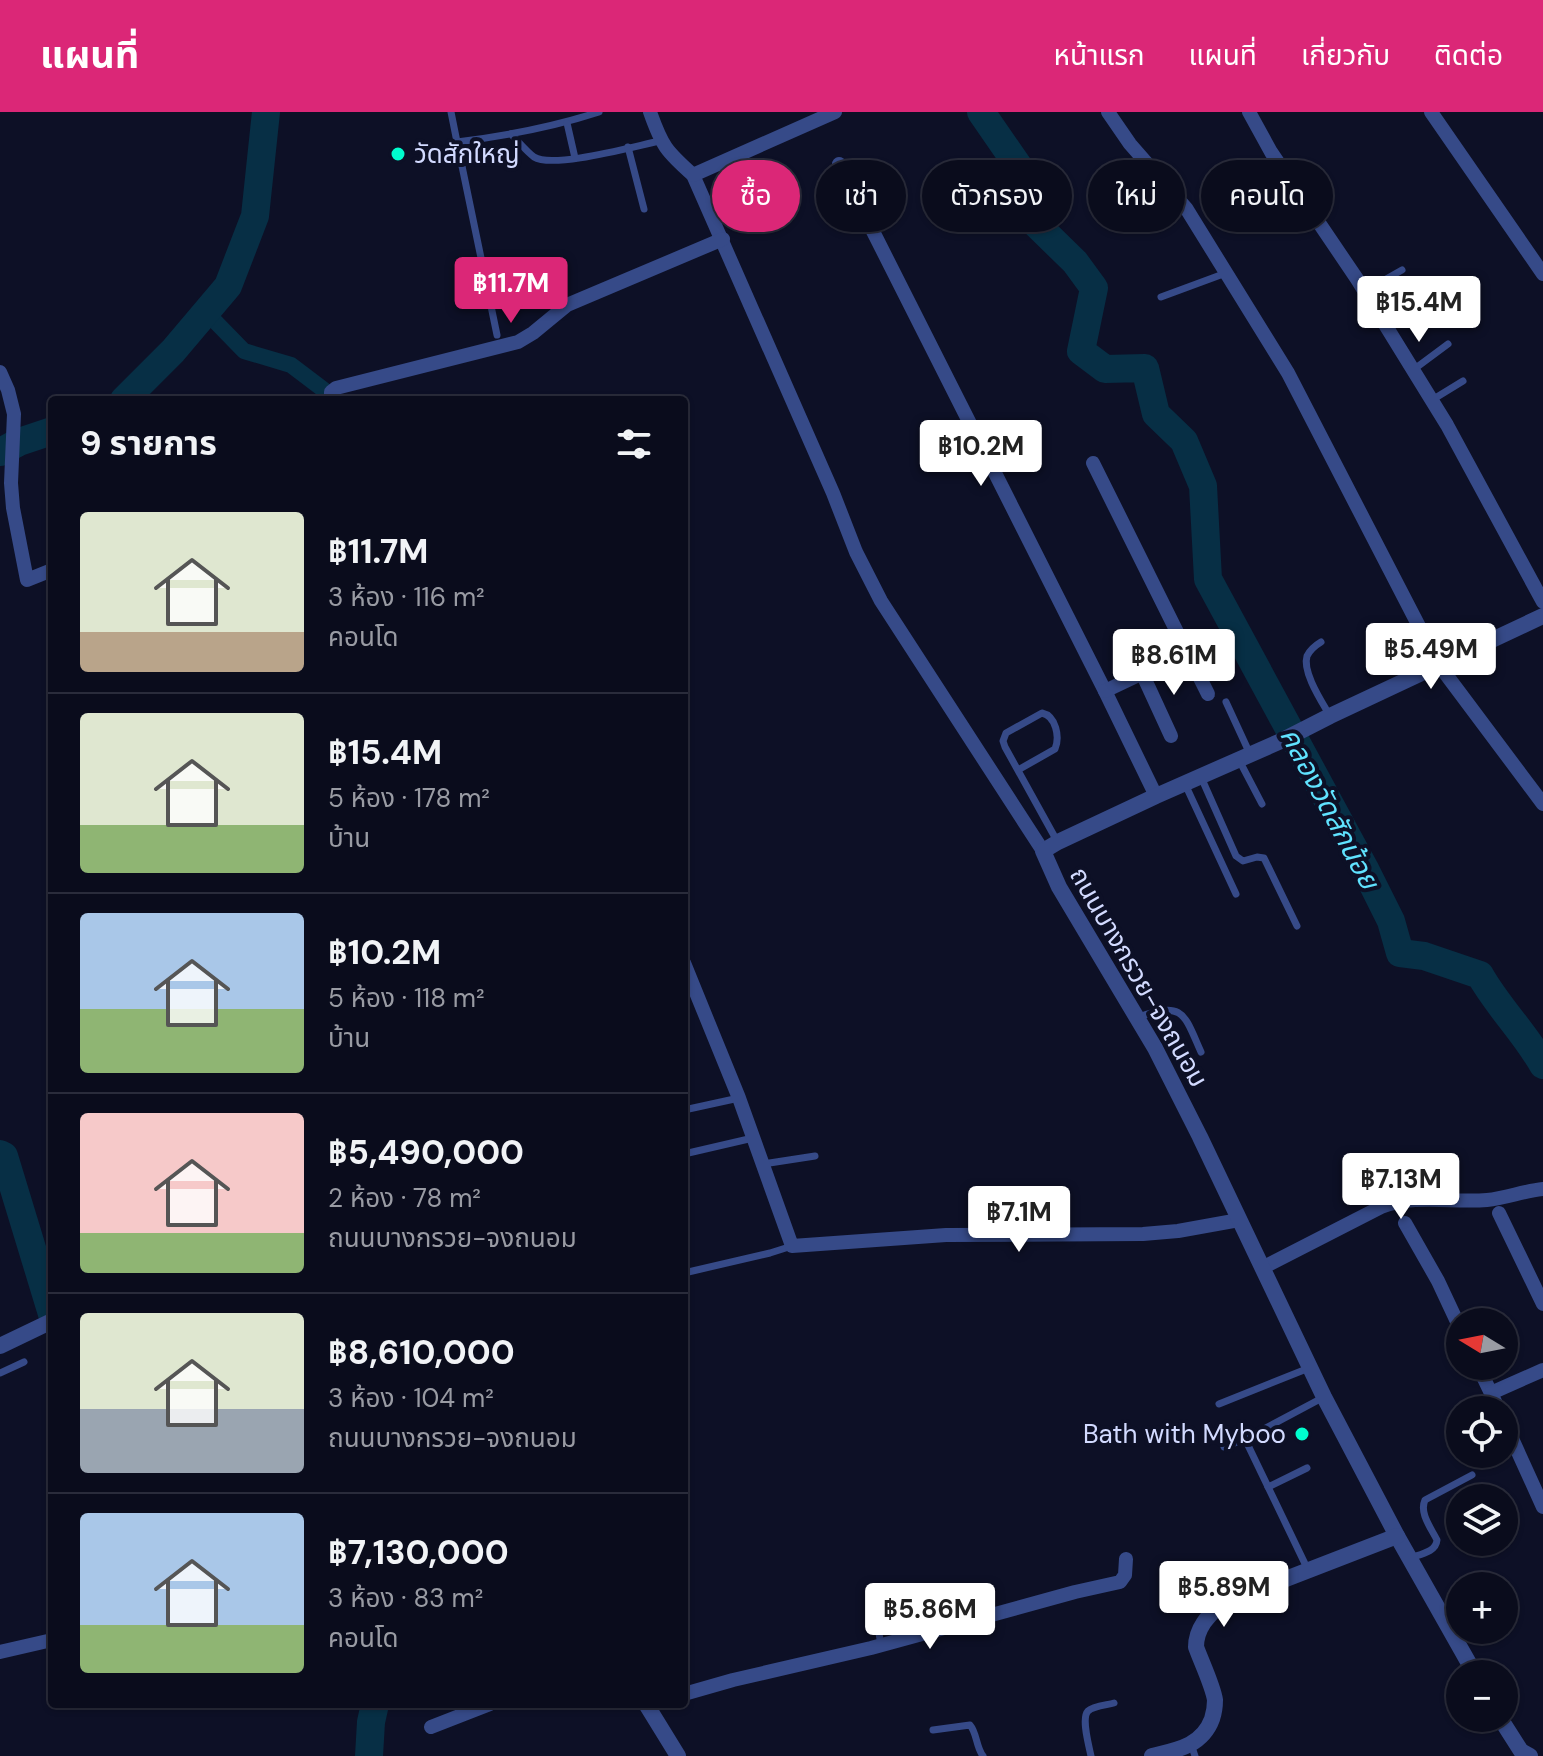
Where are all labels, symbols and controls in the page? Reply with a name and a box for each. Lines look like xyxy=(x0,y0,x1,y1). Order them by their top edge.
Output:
text: แผนที่ xyxy=(40,30,139,80)
text: หน้าแรก xyxy=(1054,37,1145,74)
text: แผนที่ xyxy=(1189,37,1257,74)
text: เกี่ยวกับ xyxy=(1301,37,1390,74)
text: ติดต่อ xyxy=(1434,37,1503,74)
place label: วัดสักใหญ่ xyxy=(414,137,520,171)
marker: วัดสักใหญ่ xyxy=(389,145,407,163)
chip: ซื้อ xyxy=(712,160,800,232)
chip: เช่า xyxy=(816,160,906,232)
chip: ตัวกรอง xyxy=(922,160,1072,232)
chip: ใหม่ xyxy=(1088,160,1185,232)
chip: คอนโด xyxy=(1201,160,1333,232)
pin: ฿11.7M xyxy=(446,257,576,325)
text: ฿11.7M xyxy=(473,266,549,300)
pin: ฿15.4M xyxy=(1354,276,1484,344)
text: ฿15.4M xyxy=(1375,285,1463,319)
pin: ฿10.2M xyxy=(916,420,1046,488)
text: 9 รายการ xyxy=(80,421,217,466)
icon: filters xyxy=(612,422,656,466)
text: ฿10.2M xyxy=(938,429,1024,463)
text: ฿11.7M xyxy=(328,529,428,574)
icon: home xyxy=(144,544,240,640)
text: 3 ห้อง · 116 m² xyxy=(328,580,485,614)
text: คอนโด xyxy=(328,620,399,654)
pin: ฿5.49M xyxy=(1366,623,1496,691)
pin: ฿8.61M xyxy=(1109,629,1239,697)
text: ฿5.49M xyxy=(1384,632,1478,666)
text: ฿8.61M xyxy=(1131,638,1217,672)
water label: คลองวัดสักน้อย xyxy=(1271,721,1389,898)
text: ฿15.4M xyxy=(328,730,442,775)
icon: home xyxy=(144,745,240,841)
text: 5 ห้อง · 178 m² xyxy=(328,781,490,815)
text: บ้าน xyxy=(328,821,370,855)
street label: ถนนบางกรวย-จงถนอม xyxy=(1062,861,1216,1093)
text: ฿10.2M xyxy=(328,930,441,975)
icon: home xyxy=(144,945,240,1041)
text: 5 ห้อง · 118 m² xyxy=(328,981,485,1015)
text: บ้าน xyxy=(328,1021,370,1055)
text: ฿5,490,000 xyxy=(328,1130,524,1175)
icon: home xyxy=(144,1145,240,1241)
pin: ฿7.13M xyxy=(1336,1153,1466,1221)
text: ฿7.13M xyxy=(1360,1162,1442,1196)
text: 2 ห้อง · 78 m² xyxy=(328,1181,481,1215)
pin: ฿7.1M xyxy=(963,1186,1075,1254)
text: ฿7.1M xyxy=(986,1195,1052,1229)
text: ถนนบางกรวย-จงถนอม xyxy=(328,1221,577,1255)
north arrow xyxy=(1446,1308,1518,1380)
map controls xyxy=(1446,1308,1518,1732)
text: ฿8,610,000 xyxy=(328,1330,515,1375)
icon: home xyxy=(144,1345,240,1441)
text: 3 ห้อง · 104 m² xyxy=(328,1381,494,1415)
button: locate xyxy=(1446,1396,1518,1468)
place label: Bath with Myboo xyxy=(1083,1417,1286,1451)
text: ถนนบางกรวย-จงถนอม xyxy=(328,1421,577,1455)
marker: Bath with Myboo xyxy=(1293,1425,1311,1443)
button: layers xyxy=(1446,1484,1518,1556)
text: ฿7,130,000 xyxy=(328,1530,509,1575)
icon: home xyxy=(144,1545,240,1641)
pin: ฿5.89M xyxy=(1159,1561,1289,1629)
text: ฿5.89M xyxy=(1177,1570,1271,1604)
button: + xyxy=(1446,1572,1518,1644)
text: 3 ห้อง · 83 m² xyxy=(328,1581,483,1615)
pin: ฿5.86M xyxy=(865,1583,995,1651)
text: ฿5.86M xyxy=(883,1592,977,1626)
text: คอนโด xyxy=(328,1621,399,1655)
button: − xyxy=(1446,1660,1518,1732)

